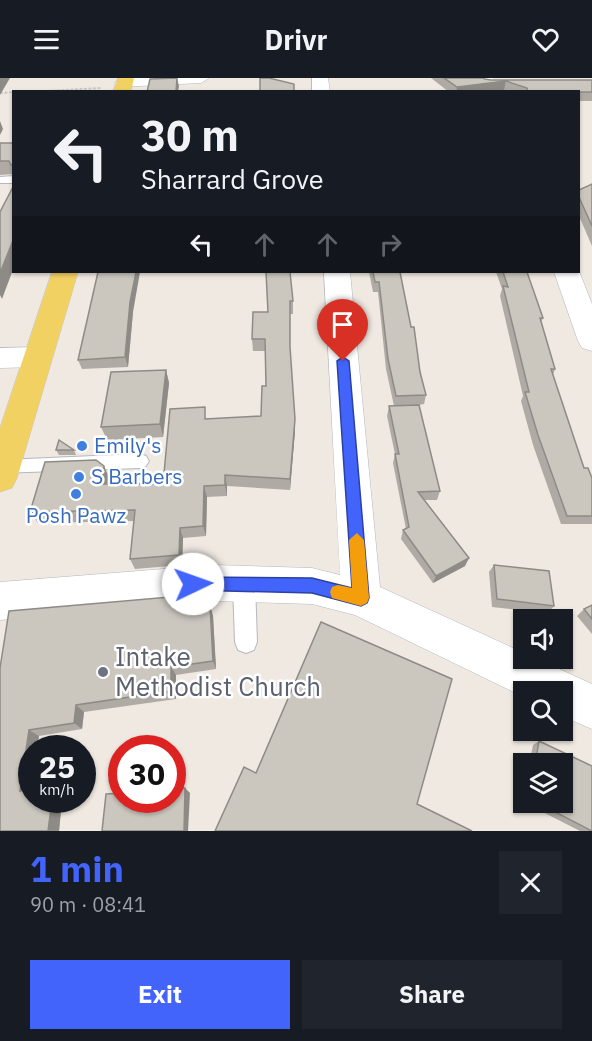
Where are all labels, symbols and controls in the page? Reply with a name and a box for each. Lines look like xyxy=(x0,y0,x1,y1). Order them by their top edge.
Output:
text: Drivr xyxy=(265,22,327,57)
icon: menu xyxy=(30,23,63,56)
icon: heart xyxy=(529,23,562,56)
text: 30 m xyxy=(141,108,239,163)
icon: left xyxy=(42,114,120,192)
text: Sharrard Grove xyxy=(141,161,324,196)
icon: left xyxy=(185,228,218,261)
icon: ahead xyxy=(248,228,281,261)
icon: ahead xyxy=(311,228,344,261)
icon: right xyxy=(374,228,407,261)
pin xyxy=(317,299,368,361)
icon: arrive xyxy=(326,308,359,341)
place label: Emily's xyxy=(94,431,162,459)
marker: Emily's xyxy=(75,439,89,453)
place label: S Barbers xyxy=(91,462,182,490)
marker: S Barbers xyxy=(72,470,86,484)
marker: Posh Pawz xyxy=(69,487,83,501)
place label: Posh Pawz xyxy=(26,501,127,529)
position arrow xyxy=(161,552,225,616)
map controls xyxy=(513,609,573,813)
button: sound xyxy=(513,609,573,669)
place label: Intake Methodist Church xyxy=(115,639,321,703)
marker: Intake Methodist Church xyxy=(96,665,110,679)
button: search xyxy=(513,681,573,741)
speed limit sign: 30 xyxy=(108,735,186,813)
text: 25 xyxy=(39,747,75,786)
button: layers xyxy=(513,753,573,813)
text: km/h xyxy=(39,780,75,799)
text: 1 min xyxy=(30,845,124,892)
button: close xyxy=(499,851,562,914)
text: 90 m · 08:41 xyxy=(30,891,146,918)
button: Exit xyxy=(30,960,290,1029)
button: Share xyxy=(302,960,562,1029)

